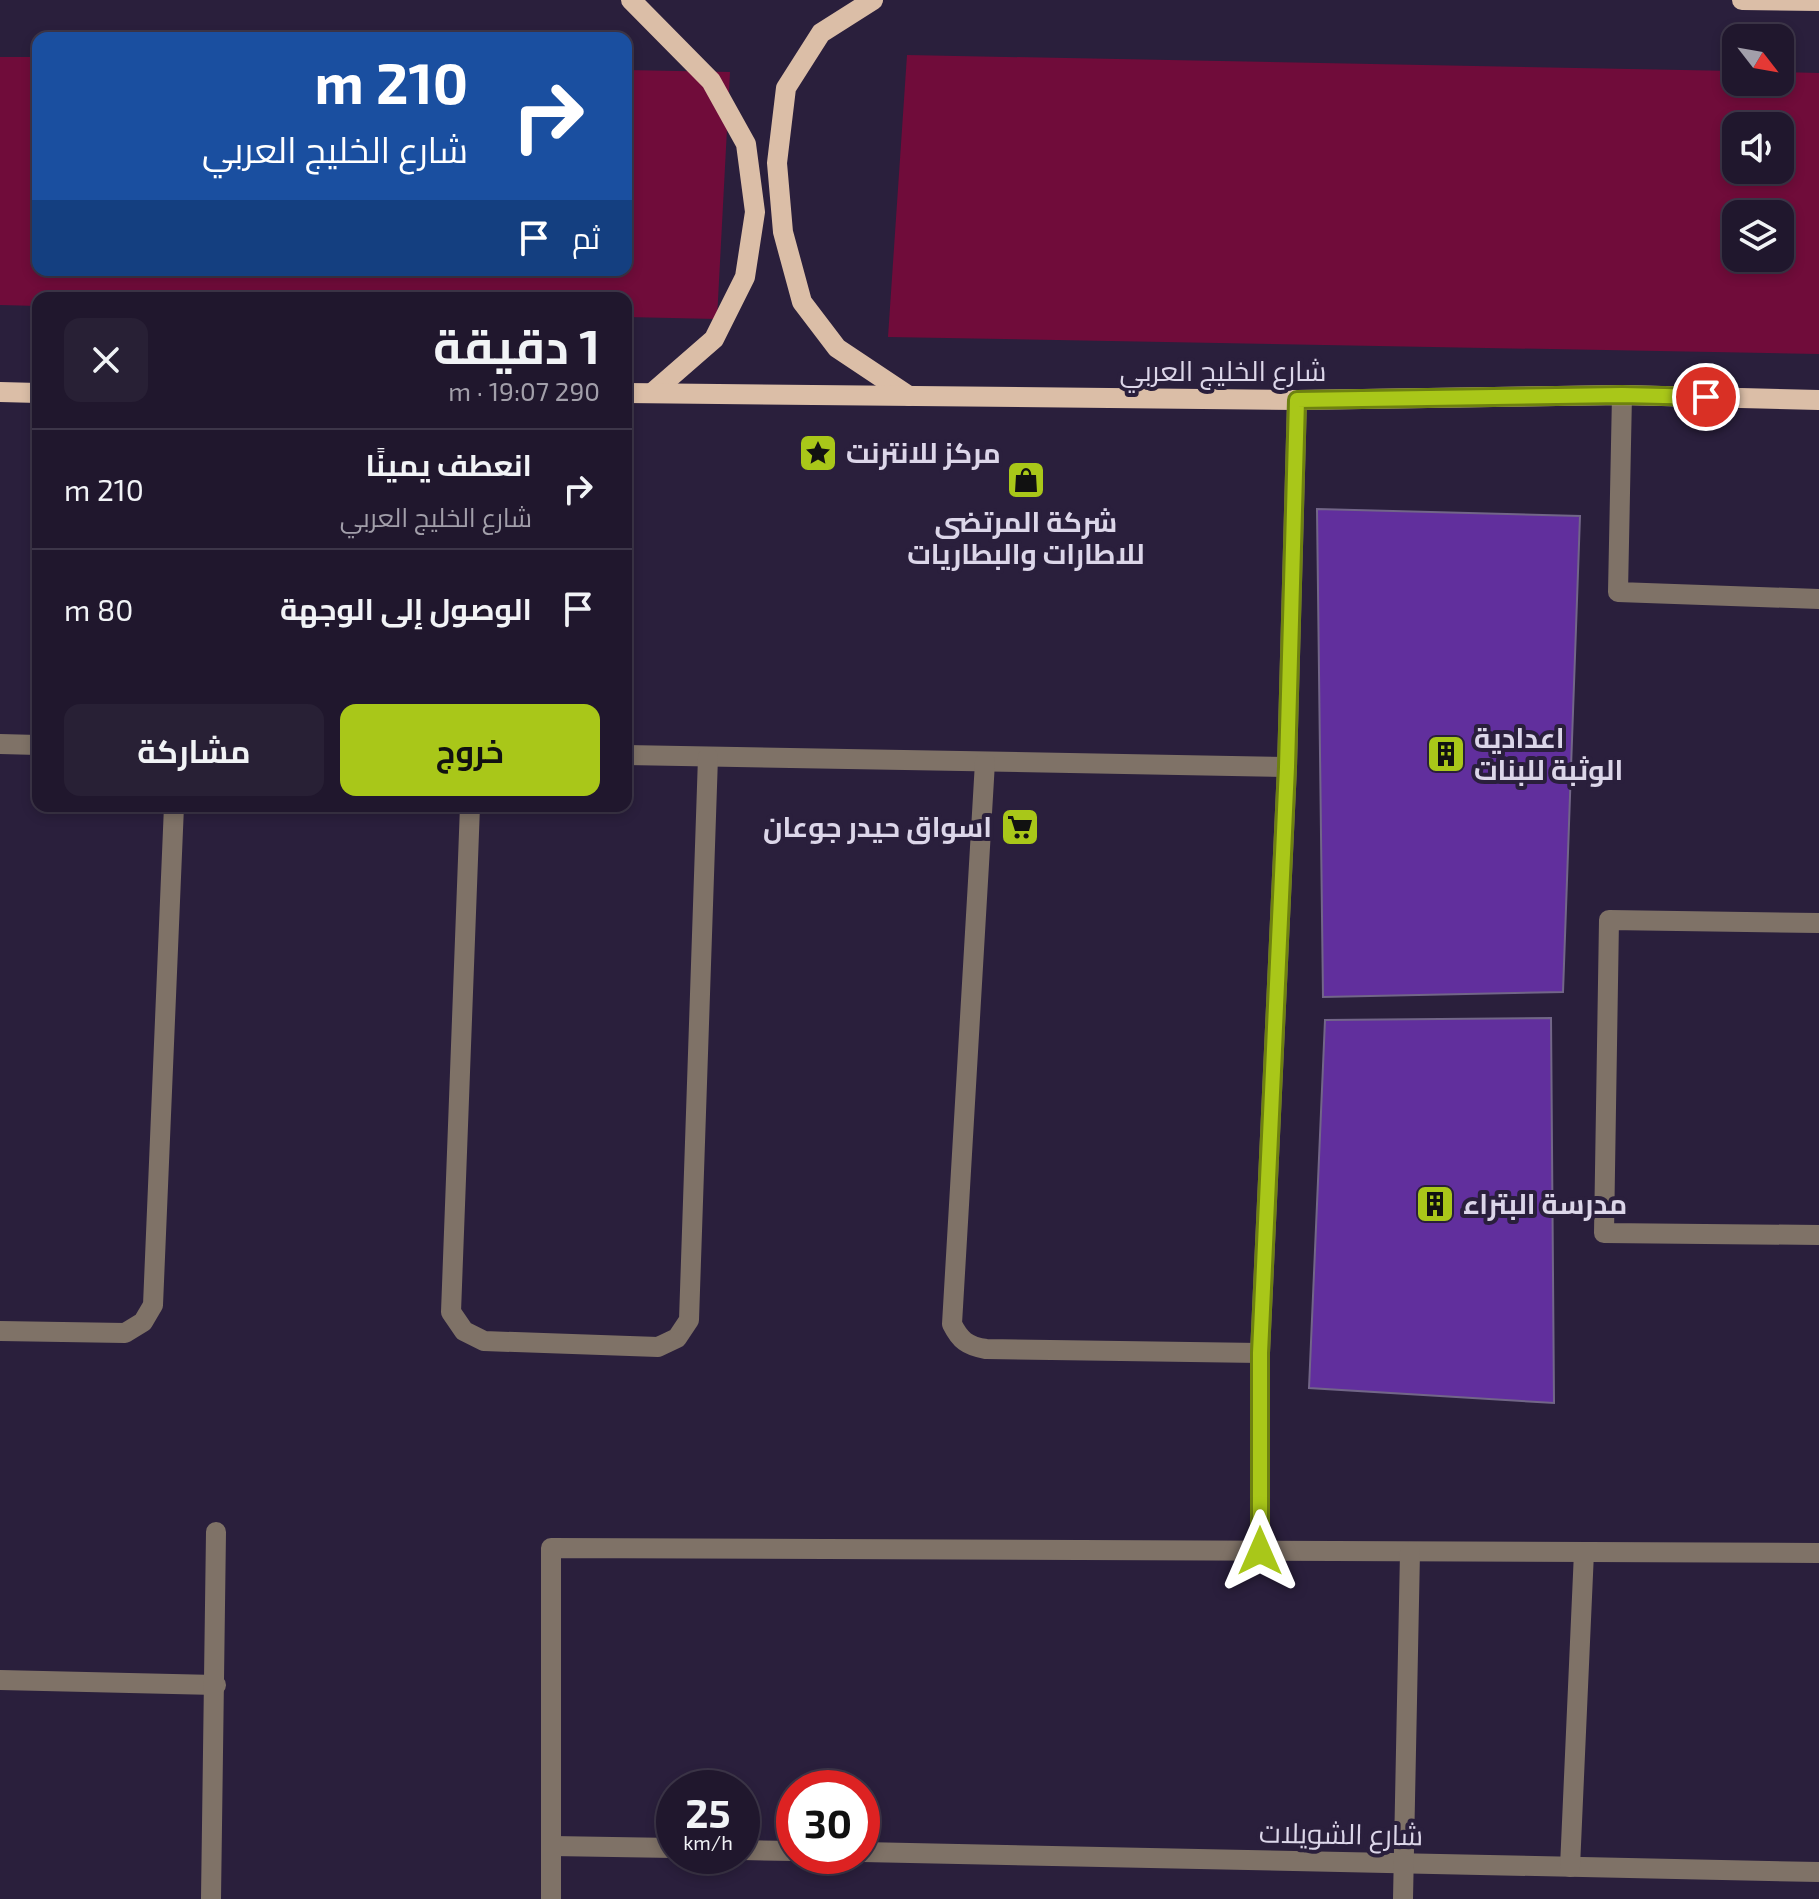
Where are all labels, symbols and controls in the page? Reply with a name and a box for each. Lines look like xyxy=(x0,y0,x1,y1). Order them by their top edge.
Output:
north arrow xyxy=(1722,24,1794,96)
map controls xyxy=(1722,24,1794,272)
text: 210 m xyxy=(314,48,468,115)
icon: right xyxy=(496,64,600,168)
button: sound xyxy=(1722,112,1794,184)
text: شارع الخليج العربي xyxy=(202,127,468,170)
button: layers xyxy=(1722,200,1794,272)
icon: arrive xyxy=(512,216,556,260)
text: ثم xyxy=(572,219,600,255)
text: 1 دقيقة xyxy=(433,316,600,374)
button: close xyxy=(64,318,148,402)
street label: شارع الخليج العربي xyxy=(1120,353,1326,393)
pin xyxy=(1672,363,1740,431)
text: 290 m · 19:07 xyxy=(448,375,600,406)
icon: arrive xyxy=(1684,375,1728,419)
place icon: مركز للانترنت xyxy=(797,432,839,474)
place label: مركز للانترنت xyxy=(846,435,1001,470)
text: انعطف يمينًا xyxy=(366,446,532,482)
shop icon: شركة المرتضى للاطارات والبطاريات xyxy=(1005,459,1047,501)
icon: right xyxy=(556,467,600,511)
text: 210 m xyxy=(64,471,144,507)
text: شارع الخليج العربي xyxy=(340,501,532,532)
place label: شركة المرتضى للاطارات والبطاريات xyxy=(907,504,1145,571)
icon: arrive xyxy=(556,587,600,631)
text: الوصول إلى الوجهة xyxy=(280,590,532,626)
text: 80 m xyxy=(64,591,133,627)
button: مشاركة xyxy=(64,704,324,796)
button: خروج xyxy=(340,704,600,796)
place label: اعدادية الوثبة للبنات xyxy=(1474,720,1623,787)
building icon: اعدادية الوثبة للبنات xyxy=(1425,733,1467,775)
supermarket icon: اسواق حيدر جوعان xyxy=(999,806,1041,848)
place label: اسواق حيدر جوعان xyxy=(763,809,992,845)
building icon: مدرسة البتراء xyxy=(1414,1183,1456,1225)
place label: مدرسة البتراء xyxy=(1463,1186,1627,1221)
position arrow xyxy=(1218,1509,1302,1593)
speed limit sign: 30 xyxy=(776,1770,880,1874)
text: 25 xyxy=(685,1788,731,1836)
street label: شارع الشويلات xyxy=(1258,1815,1423,1854)
text: km/h xyxy=(683,1830,733,1854)

